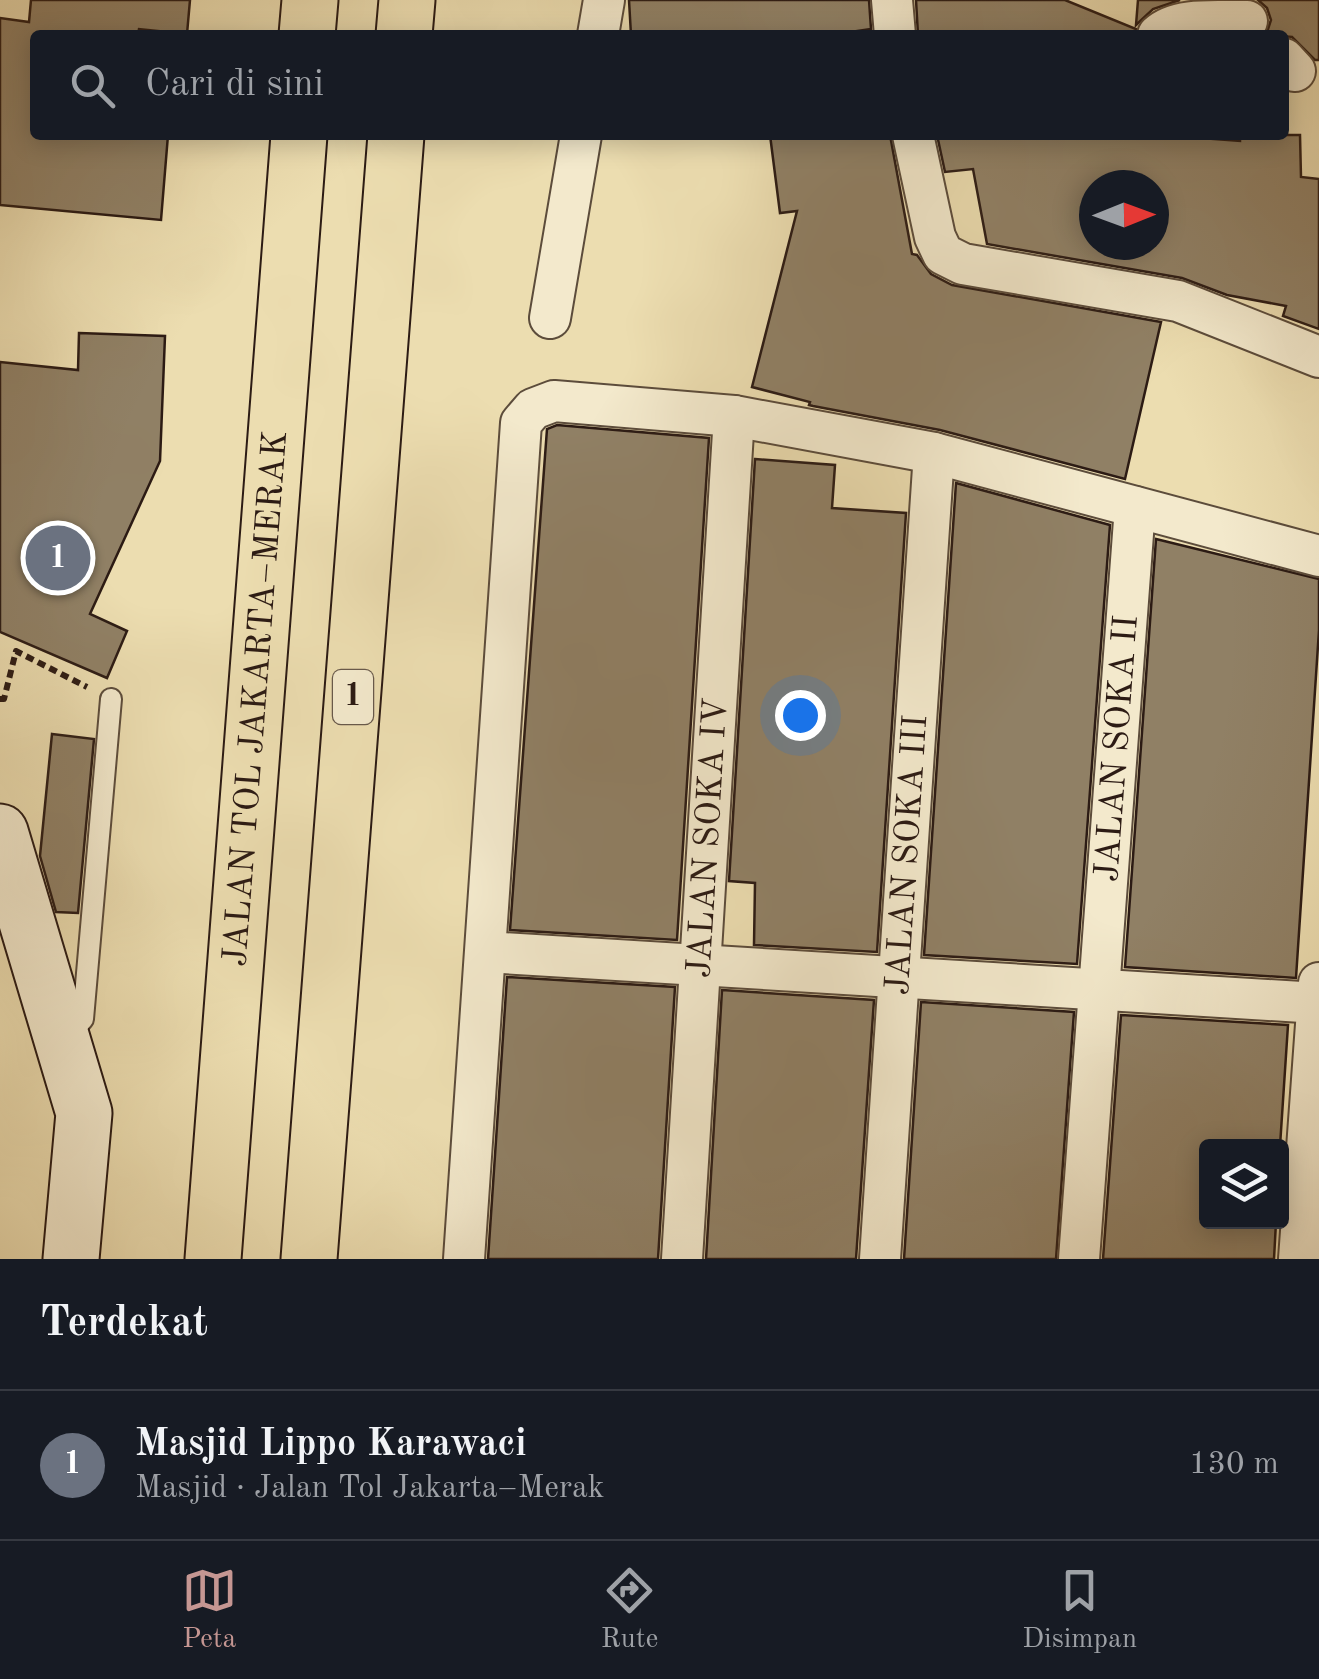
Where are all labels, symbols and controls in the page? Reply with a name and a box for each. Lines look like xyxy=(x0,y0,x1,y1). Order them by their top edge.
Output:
search box xyxy=(30,30,1289,140)
icon: search xyxy=(65,58,120,113)
text: Cari di sini xyxy=(145,66,324,104)
north arrow xyxy=(1079,170,1169,260)
street label: JALAN TOL JAKARTA–MERAK xyxy=(218,429,294,968)
pin: 1 xyxy=(26,520,90,596)
street label: JALAN SOKA II xyxy=(1090,614,1144,883)
road number: 1 xyxy=(333,670,373,724)
your location xyxy=(775,690,826,741)
street label: JALAN SOKA IV xyxy=(682,697,734,979)
street label: JALAN SOKA III xyxy=(880,714,934,996)
map controls xyxy=(1199,1139,1289,1229)
button: layers xyxy=(1199,1139,1289,1229)
text: Terdekat xyxy=(40,1303,208,1345)
text: Masjid Lippo Karawaci xyxy=(135,1426,526,1464)
text: 1 xyxy=(63,1449,82,1481)
text: 130 m xyxy=(1189,1449,1279,1481)
text: Masjid · Jalan Tol Jakarta–Merak xyxy=(135,1473,605,1505)
tab: Peta xyxy=(182,1563,237,1658)
tab: Rute xyxy=(601,1563,658,1658)
tab: Disimpan xyxy=(1022,1563,1137,1658)

